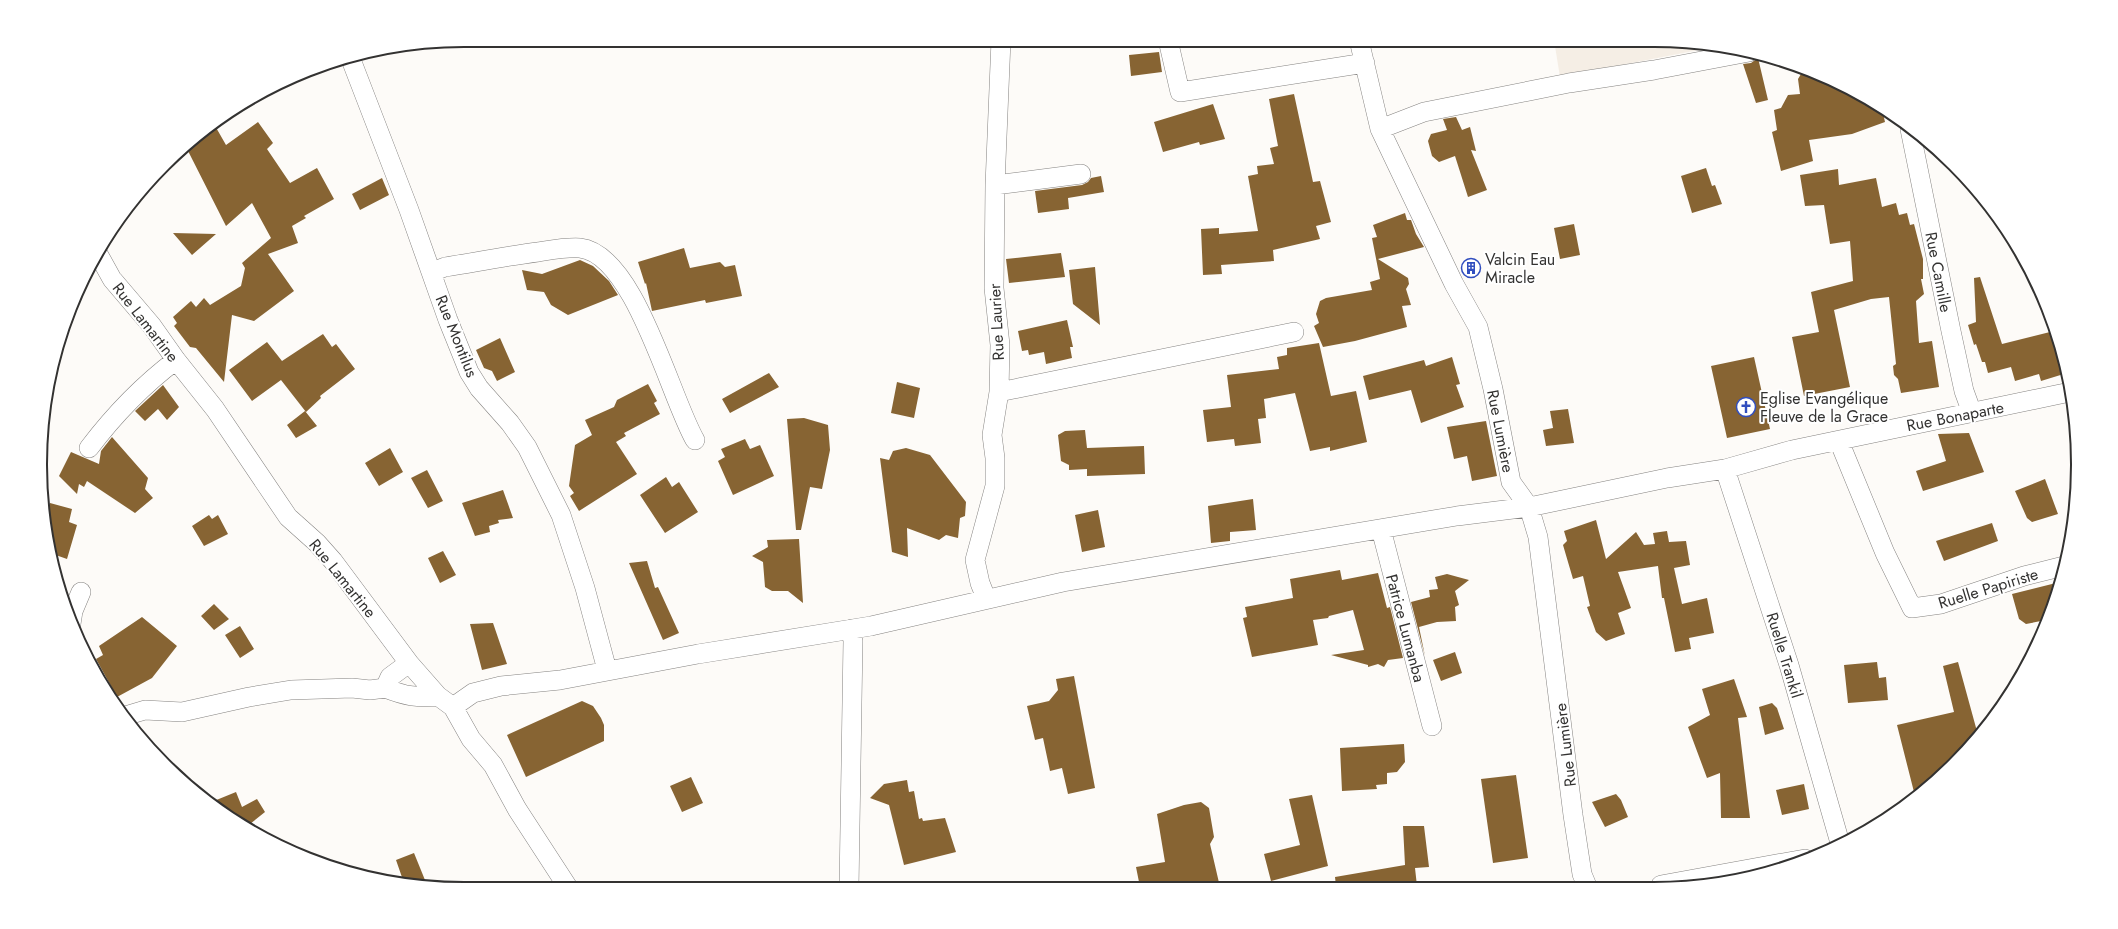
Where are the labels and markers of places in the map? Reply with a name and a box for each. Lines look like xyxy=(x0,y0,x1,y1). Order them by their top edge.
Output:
place label: Valcin Eau Miracle xyxy=(1485,248,1555,289)
building icon: Valcin Eau Miracle xyxy=(1460,257,1482,279)
place label: Eglise Evangélique Fleuve de la Grace xyxy=(1760,387,1888,428)
church icon: Eglise Evangélique Fleuve de la Grace xyxy=(1735,396,1757,418)

